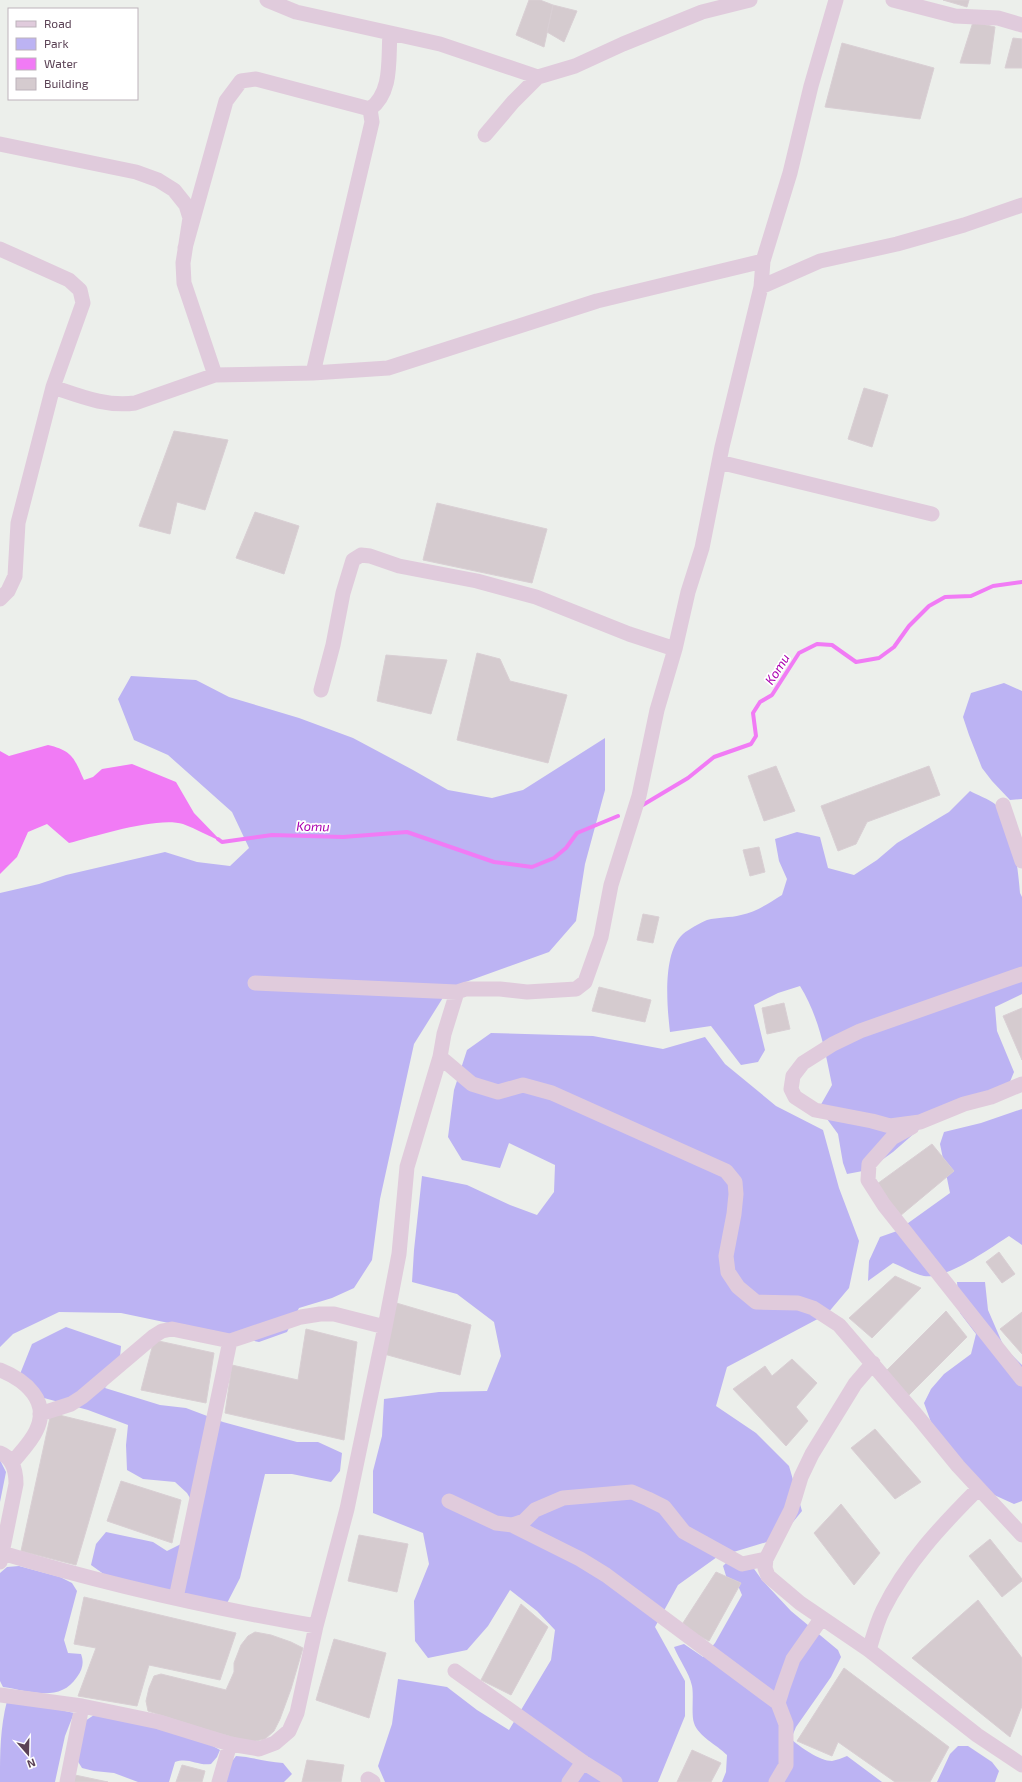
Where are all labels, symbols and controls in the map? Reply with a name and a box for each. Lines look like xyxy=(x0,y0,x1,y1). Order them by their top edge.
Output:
legend xyxy=(8,8,138,100)
text: Road xyxy=(44,16,72,30)
text: Park xyxy=(44,36,69,50)
text: Water xyxy=(44,56,78,70)
text: Building xyxy=(44,76,89,90)
water label: Komu xyxy=(761,651,793,687)
water label: Komu xyxy=(296,818,330,834)
north arrow xyxy=(8,1734,48,1774)
text: N xyxy=(26,1756,38,1771)

